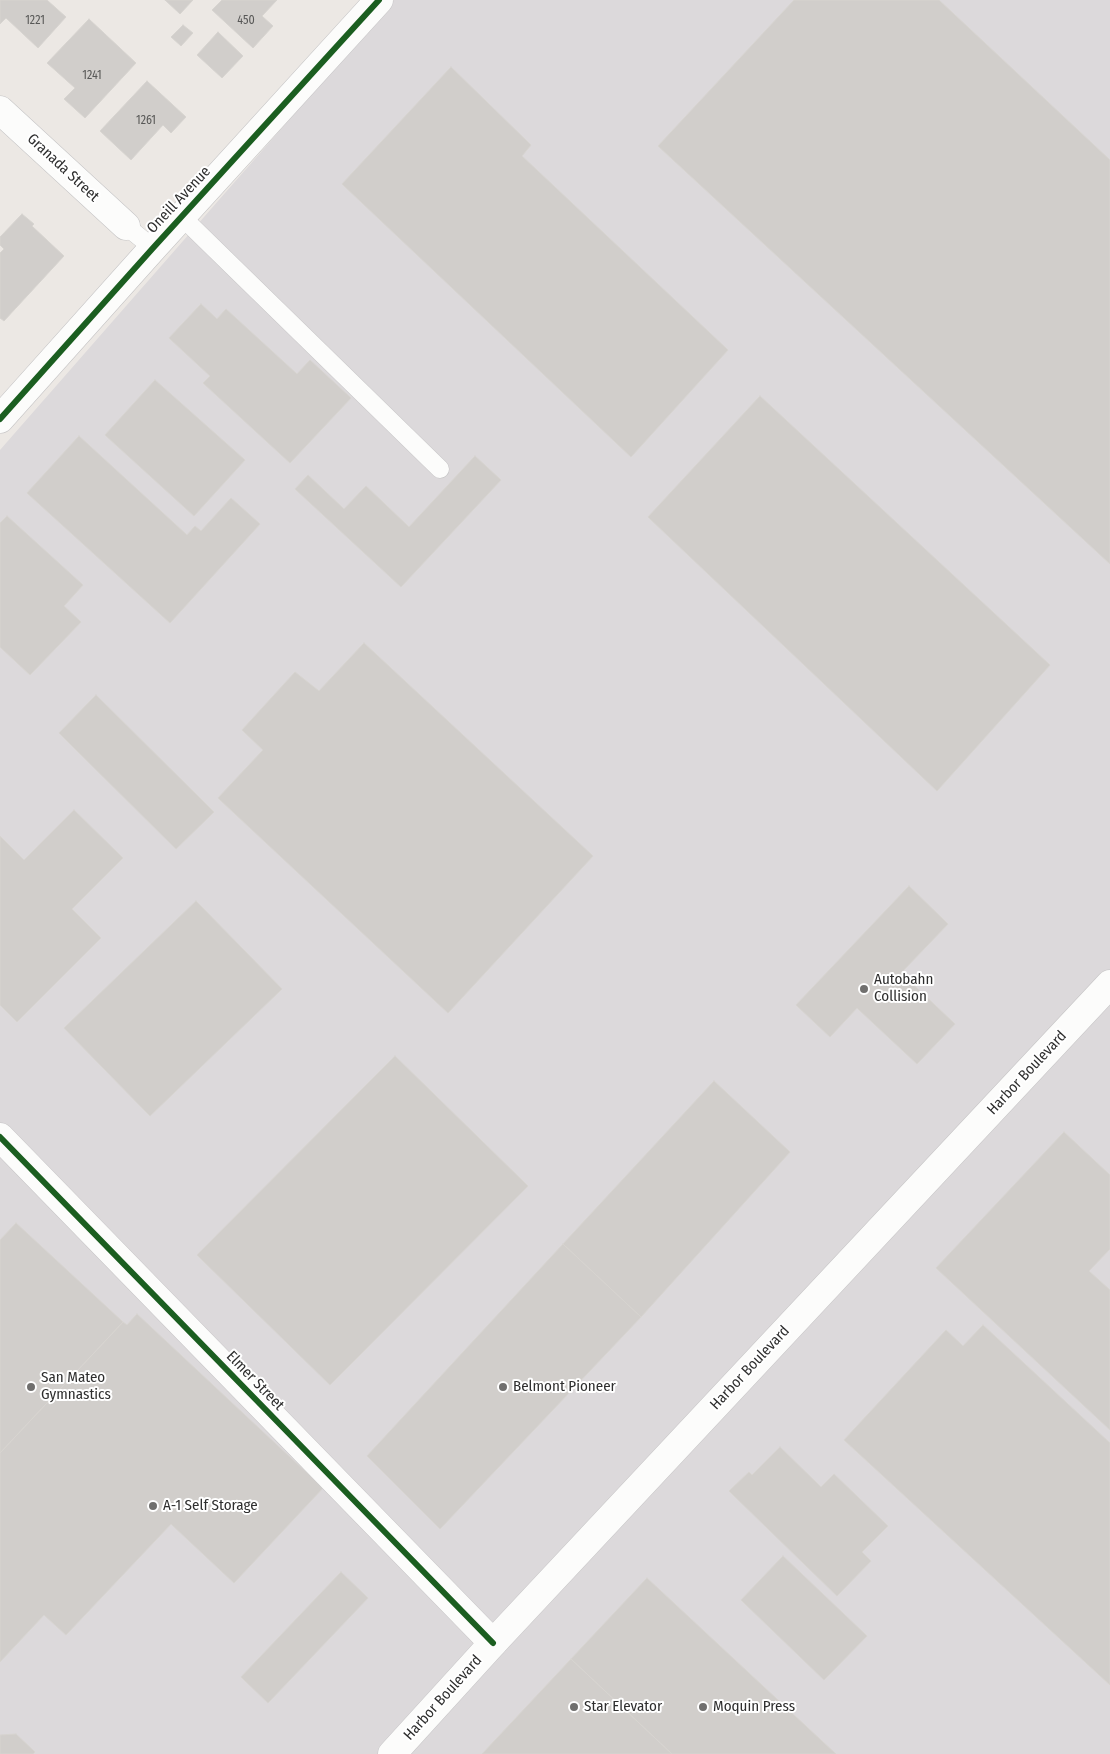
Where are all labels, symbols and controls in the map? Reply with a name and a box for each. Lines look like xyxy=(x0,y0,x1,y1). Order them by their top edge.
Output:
house number: 1221 xyxy=(25,14,45,28)
house number: 450 xyxy=(237,14,255,28)
house number: 1241 xyxy=(82,69,102,83)
house number: 1261 xyxy=(136,114,156,128)
street label: Granada Street xyxy=(23,130,103,206)
street label: Oneill Avenue xyxy=(143,163,215,237)
place label: Autobahn Collision xyxy=(874,971,933,1006)
marker: Autobahn Collision xyxy=(858,983,870,995)
street label: Harbor Boulevard xyxy=(984,1027,1070,1119)
street label: Harbor Boulevard xyxy=(707,1322,793,1414)
street label: Elmer Street xyxy=(222,1348,288,1414)
place label: San Mateo Gymnastics xyxy=(41,1369,111,1404)
place label: Belmont Pioneer xyxy=(513,1378,616,1396)
marker: San Mateo Gymnastics xyxy=(25,1381,37,1393)
marker: Belmont Pioneer xyxy=(497,1381,509,1393)
place label: A-1 Self Storage xyxy=(163,1497,258,1515)
marker: A-1 Self Storage xyxy=(147,1500,159,1512)
street label: Harbor Boulevard xyxy=(400,1652,486,1744)
place label: Star Elevator xyxy=(584,1698,662,1716)
place label: Moquin Press xyxy=(713,1698,795,1716)
marker: Star Elevator xyxy=(568,1701,580,1713)
marker: Moquin Press xyxy=(697,1701,709,1713)

